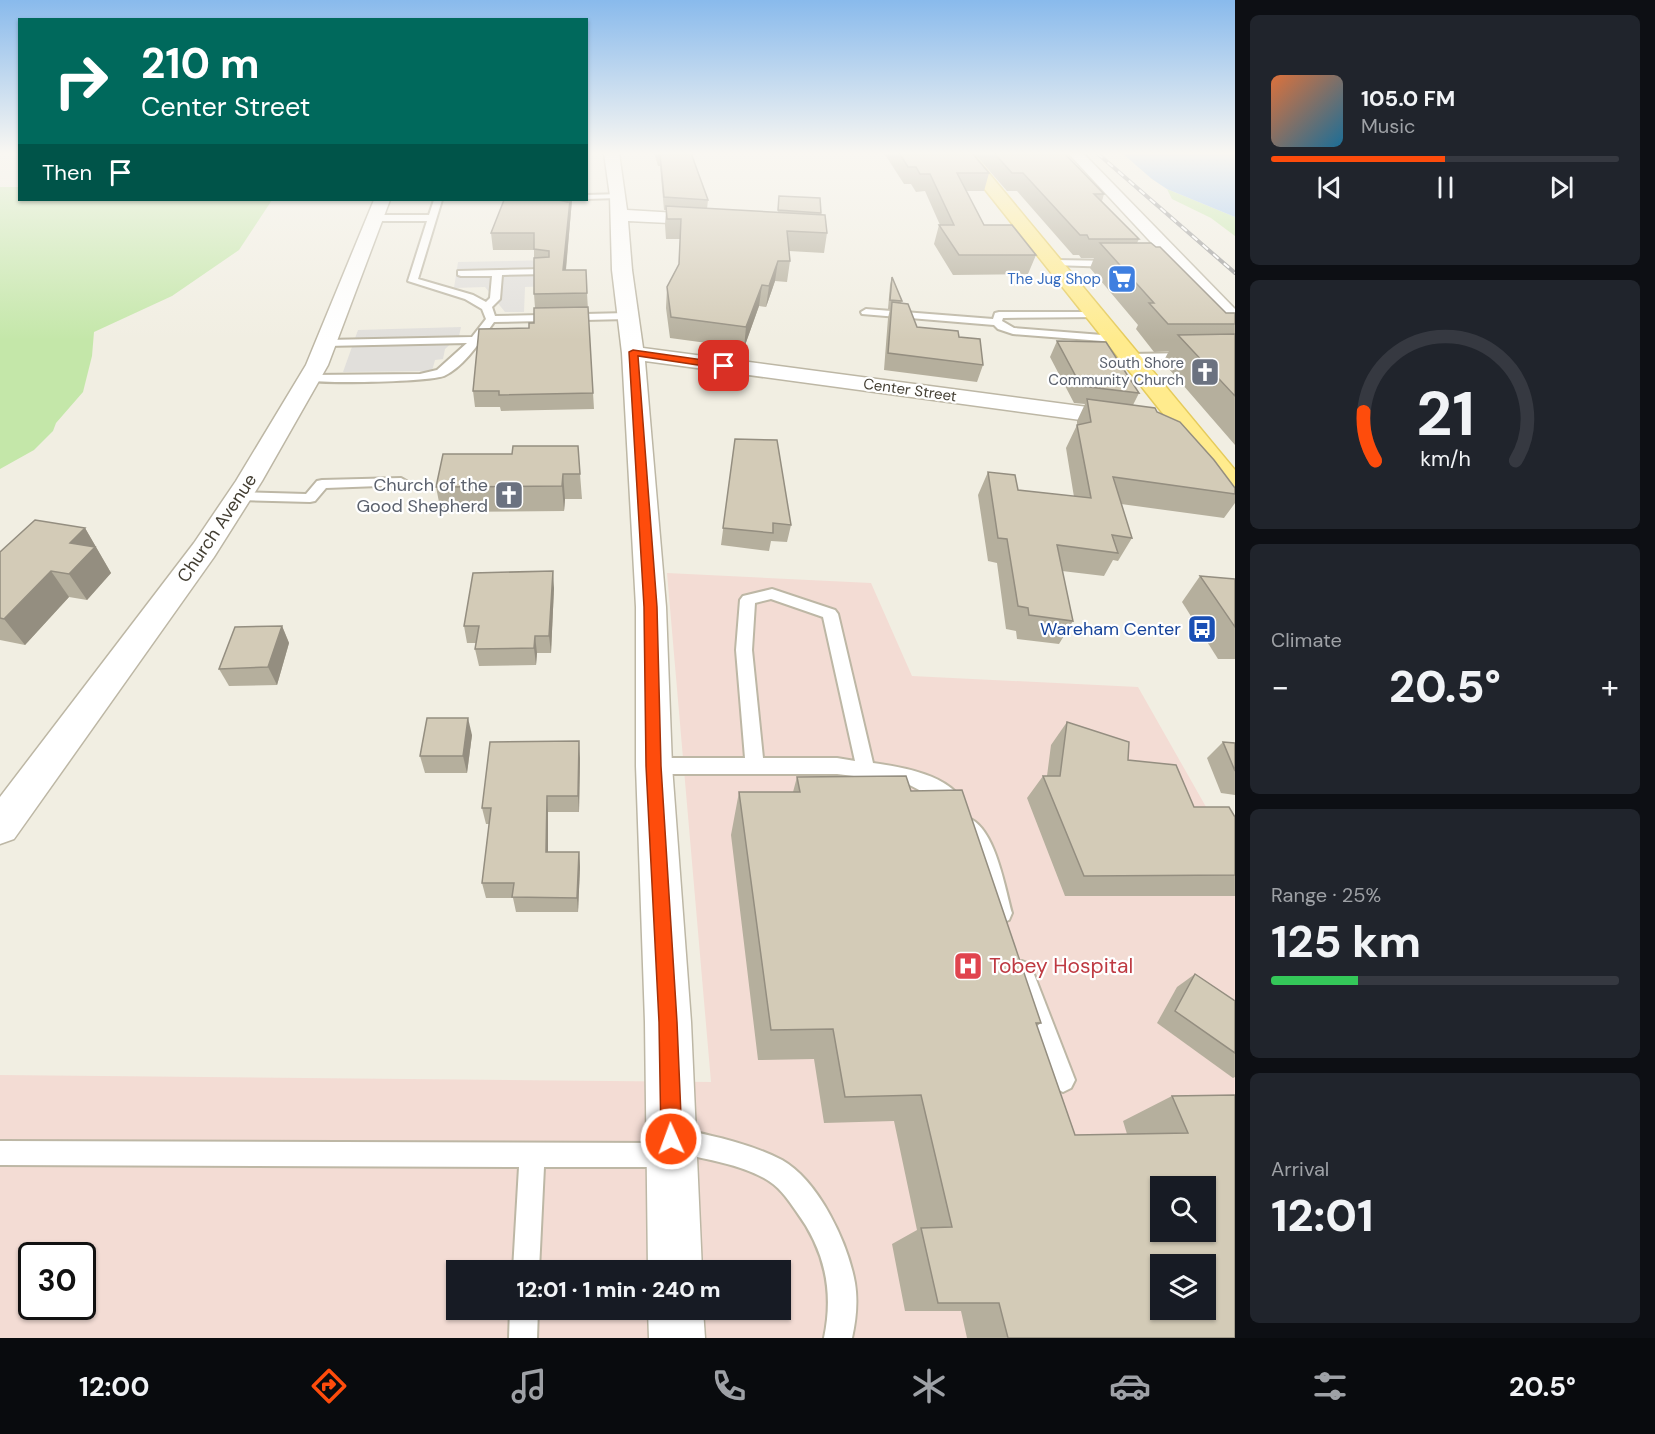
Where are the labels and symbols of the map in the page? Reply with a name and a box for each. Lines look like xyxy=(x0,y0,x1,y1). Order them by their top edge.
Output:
supermarket icon: The Jug Shop xyxy=(1106,263,1138,295)
place label: The Jug Shop xyxy=(1007,269,1101,289)
pin xyxy=(698,340,749,391)
place label: South Shore Community Church xyxy=(1048,353,1184,390)
church icon: South Shore Community Church xyxy=(1189,356,1221,388)
street label: Center Street xyxy=(862,374,958,406)
street label: Church Avenue xyxy=(172,469,262,587)
place label: Church of the Good Shepherd xyxy=(356,473,488,518)
church icon: Church of the Good Shepherd xyxy=(493,479,525,511)
bus stop icon: Wareham Center xyxy=(1186,613,1218,645)
place label: Wareham Center xyxy=(1040,617,1181,641)
hospital icon: Tobey Hospital xyxy=(952,950,984,982)
place label: Tobey Hospital xyxy=(989,952,1133,980)
position arrow xyxy=(639,1107,703,1171)
speed limit sign: 30 xyxy=(18,1242,96,1320)

